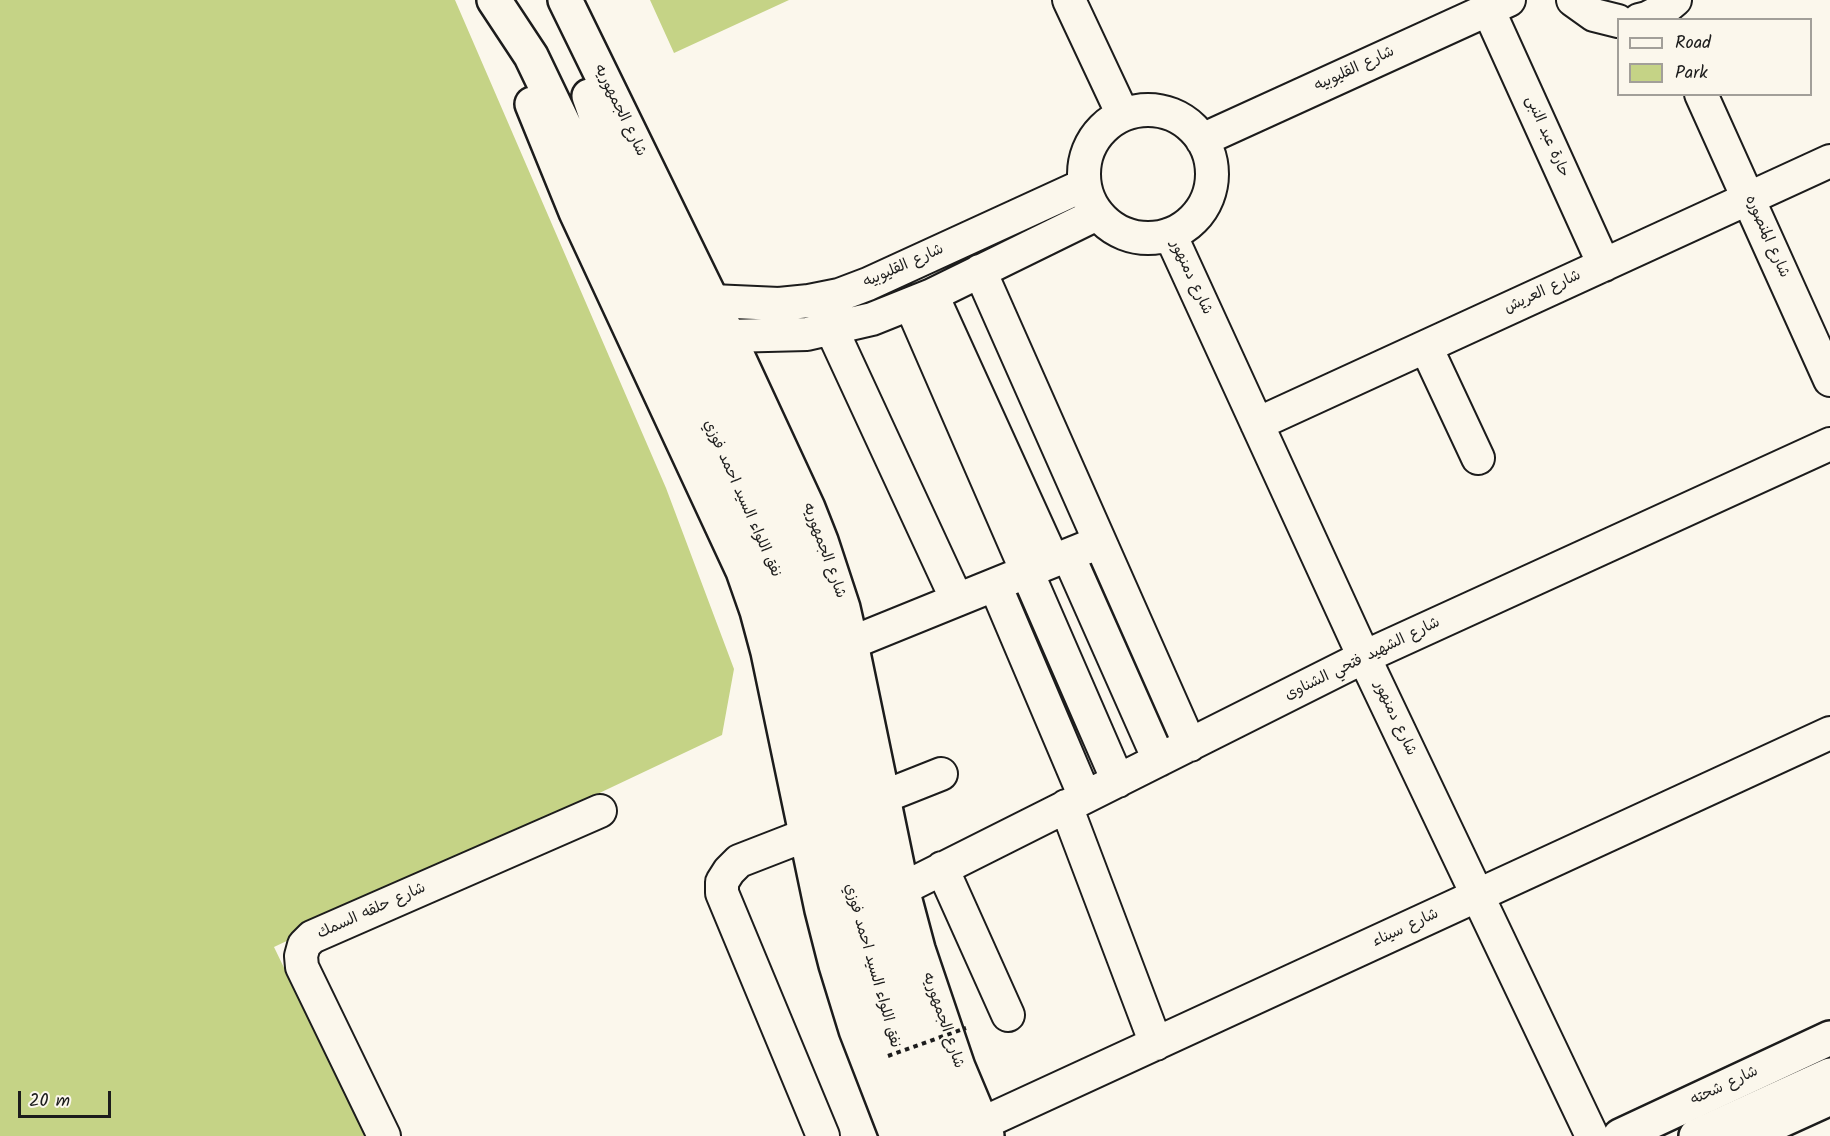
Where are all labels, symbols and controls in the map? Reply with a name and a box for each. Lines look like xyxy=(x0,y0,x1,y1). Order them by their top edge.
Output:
legend xyxy=(1617,18,1812,96)
text: Road xyxy=(1675,29,1711,58)
street label: شارع القليوبيه xyxy=(1312,44,1398,96)
text: Park xyxy=(1675,59,1708,88)
street label: شارع الجمهوريه xyxy=(589,62,649,160)
street label: حارة عبد النبى xyxy=(1520,94,1572,180)
street label: شارع المنصوره xyxy=(1740,193,1792,281)
street label: شارع دمنهور xyxy=(1165,238,1215,318)
street label: شارع القليوبيه xyxy=(861,241,947,293)
street label: شارع العريش xyxy=(1502,267,1584,319)
street label: نفق اللواء السيد احمد فوزي xyxy=(698,418,784,580)
street label: شارع الجمهوريه xyxy=(797,501,849,601)
street label: شارع الشهيد فتحي الشناوى xyxy=(1283,615,1443,705)
street label: شارع دمنهور xyxy=(1369,679,1419,759)
street label: شارع حلقه السمك xyxy=(315,880,429,944)
street label: نفق اللواء السيد احمد فوزي xyxy=(839,882,903,1050)
street label: شارع سيناء xyxy=(1370,906,1442,952)
street label: شارع الجمهوريه xyxy=(917,971,967,1071)
street label: شارع شحته xyxy=(1688,1064,1762,1110)
scale bar xyxy=(21,1079,114,1117)
text: 20 m xyxy=(29,1087,70,1116)

